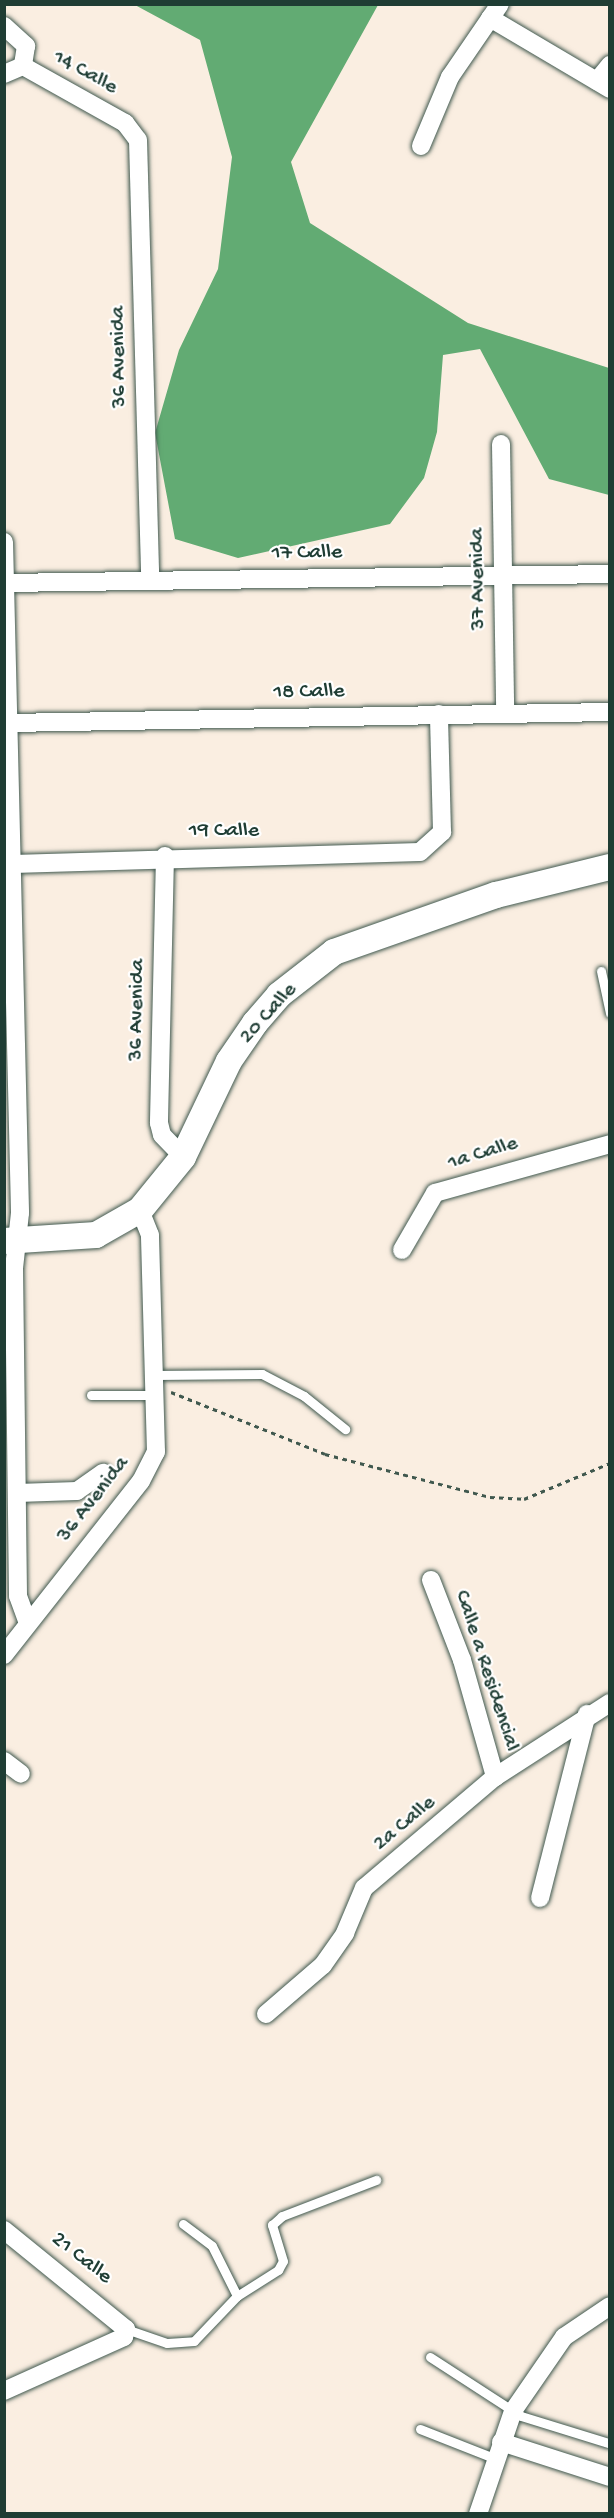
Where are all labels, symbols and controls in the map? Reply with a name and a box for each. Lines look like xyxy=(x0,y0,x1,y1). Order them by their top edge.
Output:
street label: 14 Calle xyxy=(48,45,122,101)
street label: 36 Avenida xyxy=(106,306,134,408)
street label: 37 Avenida xyxy=(465,528,493,630)
street label: 17 Calle xyxy=(271,540,343,568)
street label: 18 Calle xyxy=(273,679,345,707)
street label: 19 Calle xyxy=(189,819,259,845)
street label: 36 Avenida xyxy=(124,959,152,1061)
street label: 20 Calle xyxy=(235,978,303,1050)
street label: 1a Calle xyxy=(445,1131,521,1177)
street label: 36 Avenida xyxy=(52,1452,136,1548)
street label: Calle a Residencial xyxy=(448,1587,524,1755)
street label: 2a Calle xyxy=(368,1790,442,1858)
street label: 21 Calle xyxy=(45,2227,117,2291)

